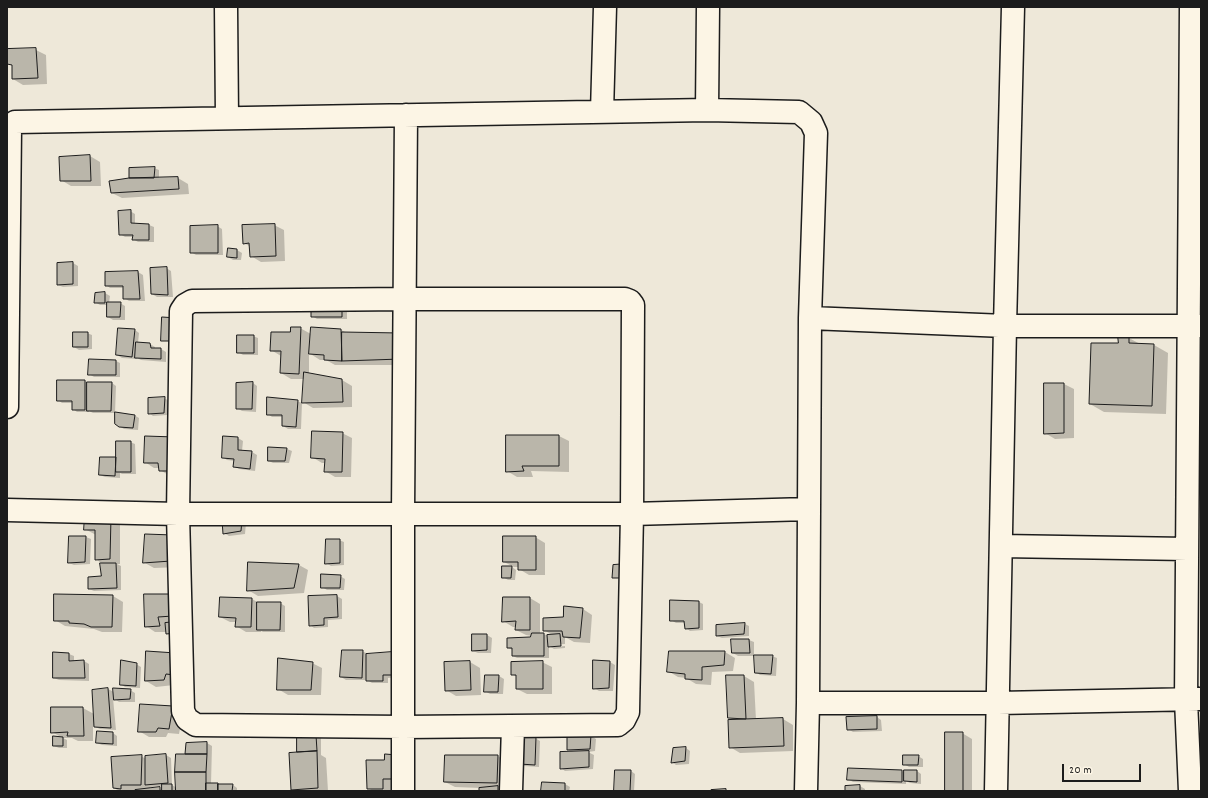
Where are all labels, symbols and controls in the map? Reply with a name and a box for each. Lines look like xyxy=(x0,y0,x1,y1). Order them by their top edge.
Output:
scale bar xyxy=(1064,756,1143,782)
text: 20 m xyxy=(1069,762,1092,779)

